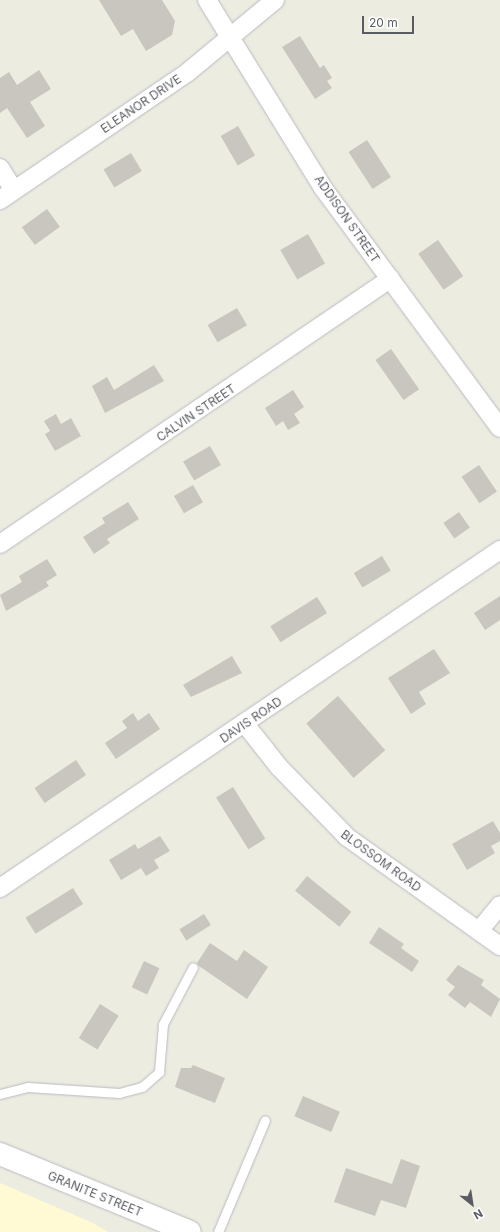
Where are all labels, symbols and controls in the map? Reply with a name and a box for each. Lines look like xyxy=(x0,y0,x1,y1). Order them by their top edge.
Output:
scale bar xyxy=(364,8,416,34)
text: 20 m xyxy=(369,15,398,30)
street label: ELEANOR DRIVE xyxy=(98,72,184,136)
street label: ADDISON STREET xyxy=(311,172,383,266)
street label: CALVIN STREET xyxy=(154,381,238,445)
street label: DAVIS ROAD xyxy=(217,694,285,746)
street label: BLOSSOM ROAD xyxy=(338,827,424,895)
street label: GRANITE STREET xyxy=(46,1168,144,1220)
north arrow xyxy=(452,1184,492,1224)
text: N xyxy=(471,1206,485,1223)

